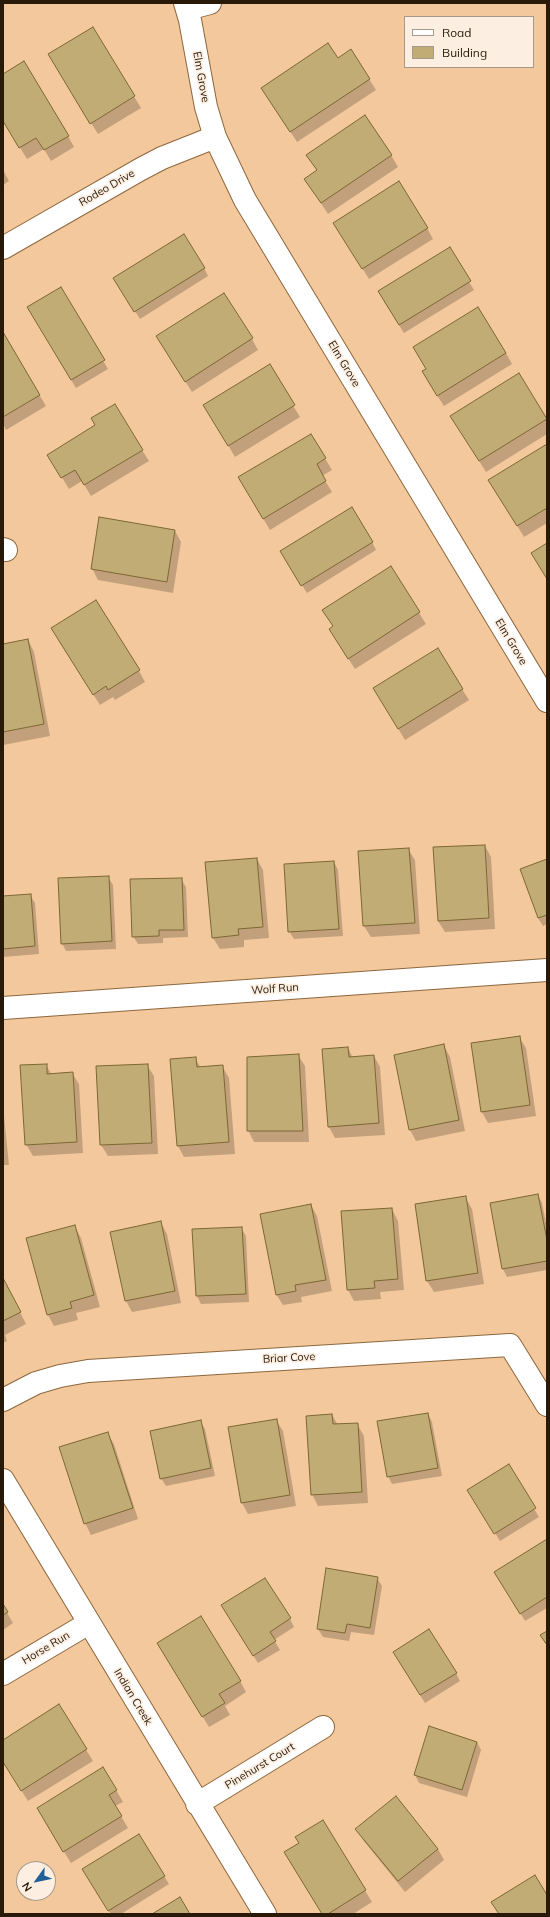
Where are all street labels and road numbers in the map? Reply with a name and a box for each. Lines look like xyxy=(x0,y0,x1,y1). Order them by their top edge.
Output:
street label: Elm Grove xyxy=(190,50,212,104)
street label: Rodeo Drive xyxy=(77,167,137,209)
street label: Elm Grove xyxy=(325,339,363,389)
street label: Elm Grove xyxy=(492,617,530,667)
street label: Wolf Run xyxy=(251,981,299,997)
street label: Briar Cove xyxy=(262,1350,316,1366)
street label: Horse Run xyxy=(20,1629,72,1667)
street label: Indian Creek xyxy=(111,1666,155,1728)
street label: Pinehurst Court xyxy=(223,1740,297,1792)

